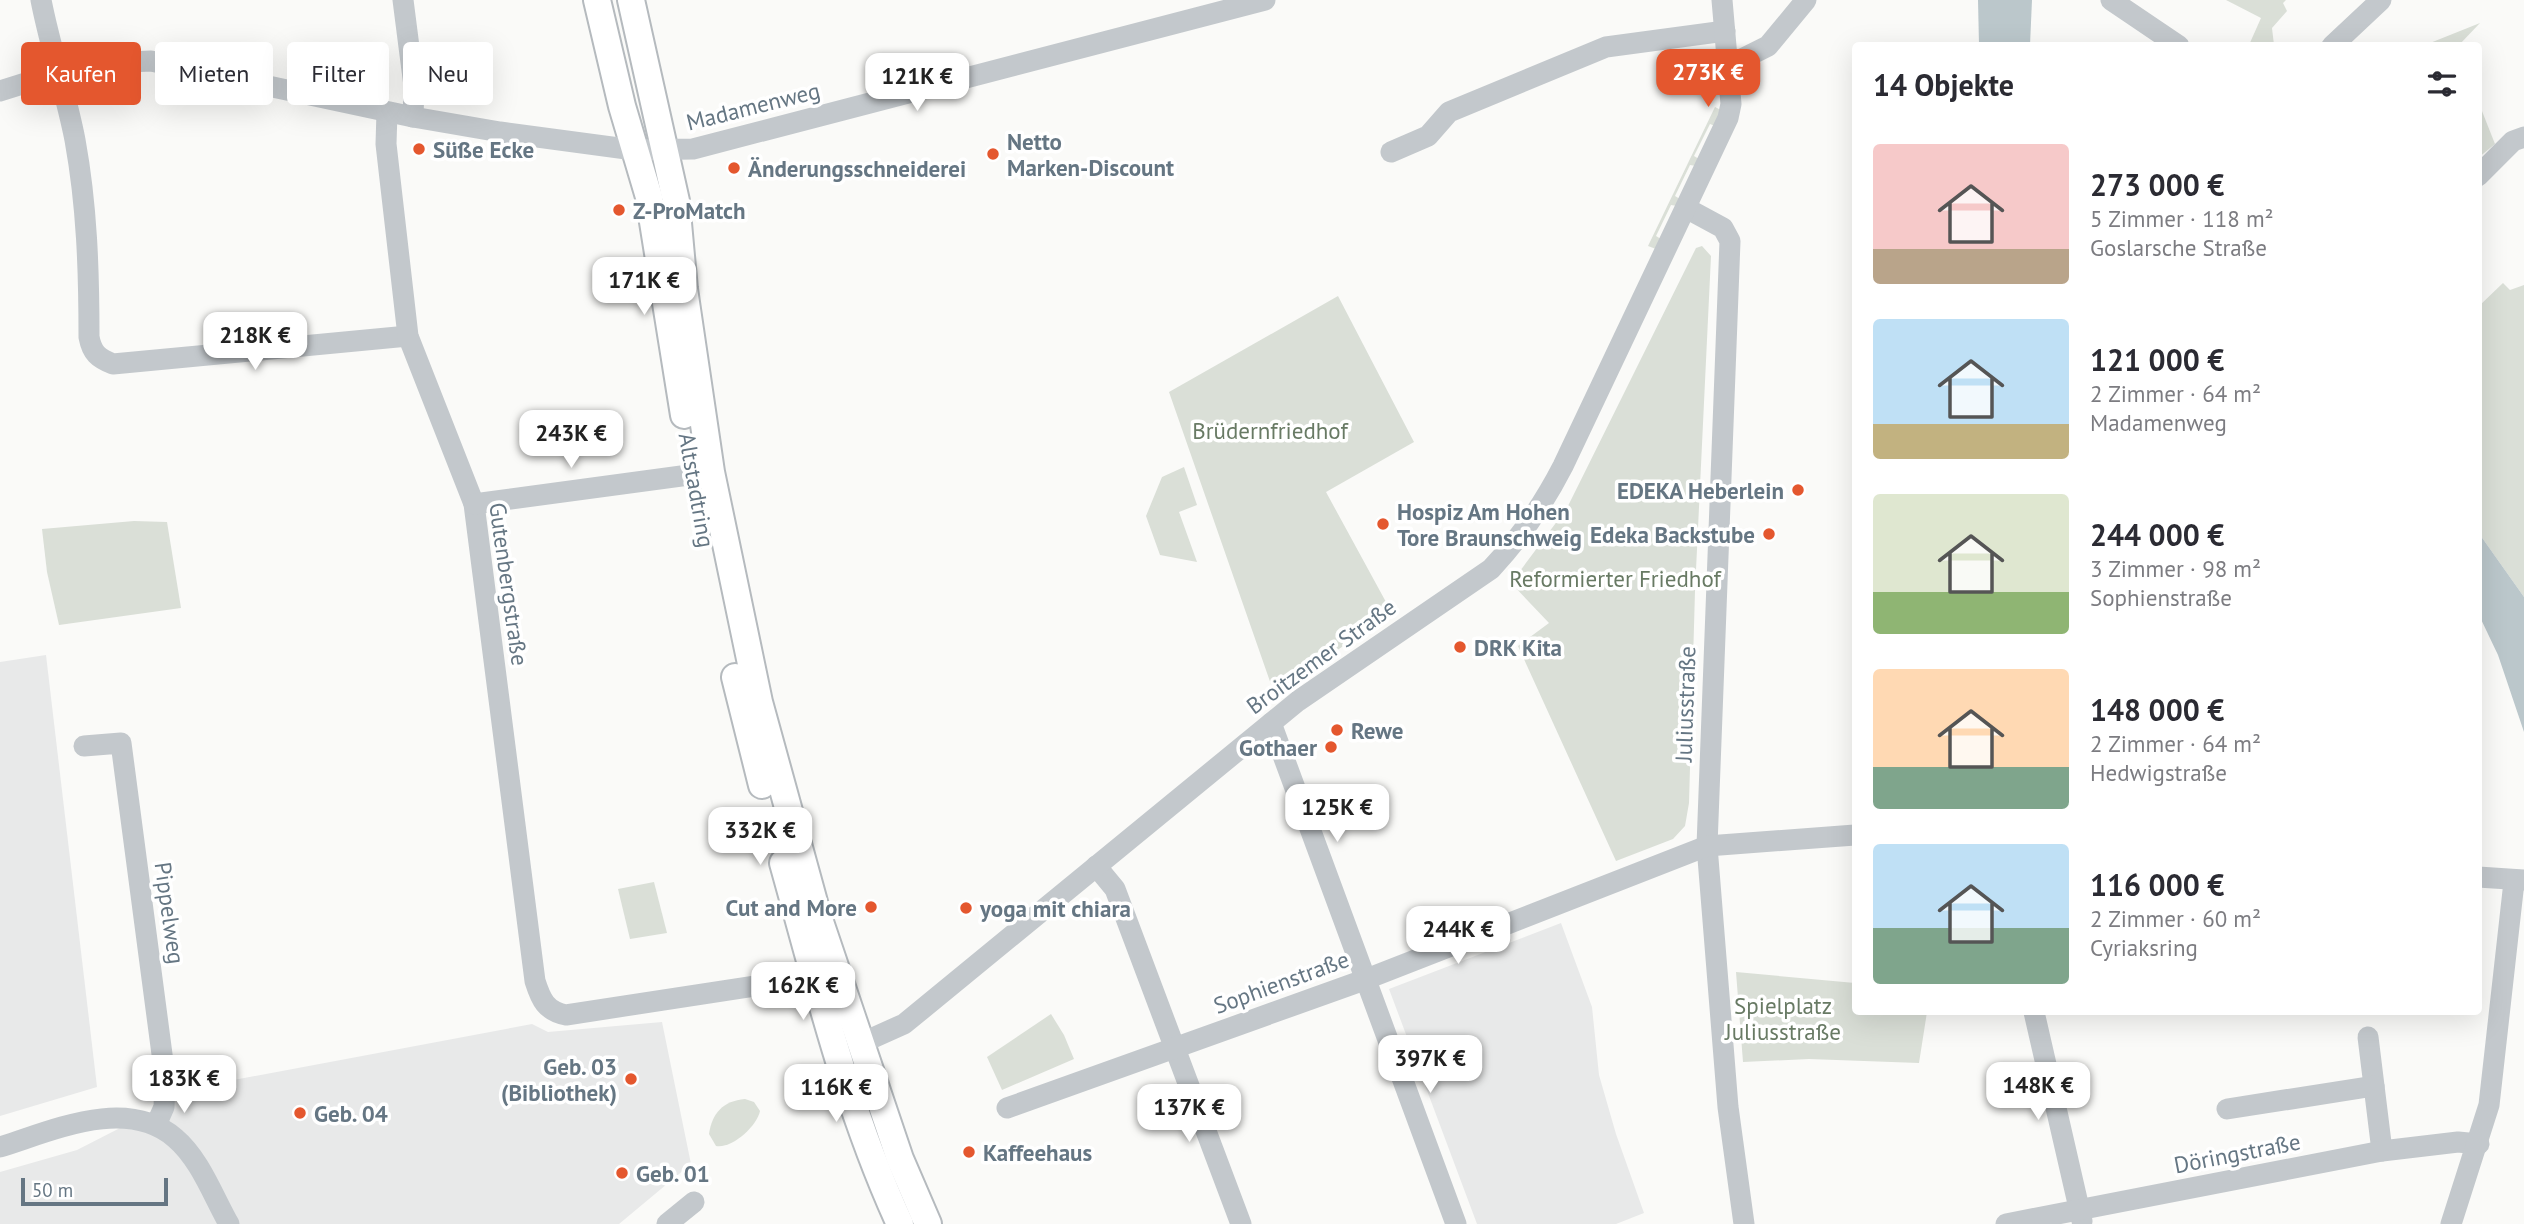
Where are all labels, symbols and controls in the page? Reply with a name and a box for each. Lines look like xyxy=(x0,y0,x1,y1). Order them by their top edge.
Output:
chip: Kaufen xyxy=(21,42,141,105)
chip: Mieten xyxy=(155,42,273,105)
chip: Filter xyxy=(287,42,389,105)
chip: Neu xyxy=(403,42,493,105)
pin: 273K € xyxy=(1651,50,1765,109)
pin: 121K € xyxy=(860,54,974,113)
text: 273K € xyxy=(1672,57,1744,86)
text: 121K € xyxy=(881,61,953,90)
text: 14 Objekte xyxy=(1873,65,2014,104)
icon: filters xyxy=(2423,65,2461,103)
street label: Madamenweg xyxy=(683,75,823,137)
place label: Netto Marken-Discount xyxy=(1007,127,1174,182)
place label: Süße Ecke xyxy=(433,135,534,164)
marker: Süße Ecke xyxy=(411,141,427,157)
marker: Netto Marken-Discount xyxy=(985,146,1001,162)
place label: Änderungsschneiderei xyxy=(748,154,966,183)
marker: Änderungsschneiderei xyxy=(726,160,742,176)
text: 273 000 € xyxy=(2090,165,2224,204)
icon: home xyxy=(1929,172,2013,256)
place label: Z-ProMatch xyxy=(633,196,746,225)
marker: Z-ProMatch xyxy=(611,202,627,218)
text: 5 Zimmer · 118 m² xyxy=(2090,204,2274,233)
text: Goslarsche Straße xyxy=(2090,233,2267,262)
pin: 171K € xyxy=(587,258,701,317)
text: 171K € xyxy=(608,265,680,294)
pin: 218K € xyxy=(198,312,312,372)
text: 218K € xyxy=(219,320,291,349)
text: 121 000 € xyxy=(2090,340,2224,379)
icon: home xyxy=(1929,347,2013,431)
text: 2 Zimmer · 64 m² xyxy=(2090,379,2261,408)
text: Madamenweg xyxy=(2090,408,2227,437)
pin: 243K € xyxy=(514,410,628,470)
park label: Brüdernfriedhof xyxy=(1192,416,1349,445)
text: 243K € xyxy=(535,418,607,447)
street label: Altstadtring xyxy=(673,430,721,550)
place label: EDEKA Heberlein xyxy=(1617,476,1784,505)
marker: EDEKA Heberlein xyxy=(1790,482,1806,498)
place label: Hospiz Am Hohen Tore Braunschweig xyxy=(1397,497,1582,552)
street label: Gutenbergstraße xyxy=(483,500,535,668)
text: 244 000 € xyxy=(2090,515,2224,554)
marker: Hospiz Am Hohen Tore Braunschweig xyxy=(1375,516,1391,532)
place label: Edeka Backstube xyxy=(1590,520,1755,549)
icon: home xyxy=(1929,522,2013,606)
marker: Edeka Backstube xyxy=(1761,526,1777,542)
text: 3 Zimmer · 98 m² xyxy=(2090,554,2261,583)
park label: Reformierter Friedhof xyxy=(1509,564,1722,593)
text: Sophienstraße xyxy=(2090,583,2232,612)
street label: Broitzemer Straße xyxy=(1240,592,1402,720)
place label: DRK Kita xyxy=(1474,633,1562,662)
marker: DRK Kita xyxy=(1452,639,1468,655)
street label: Juliusstraße xyxy=(1668,645,1702,764)
text: 148 000 € xyxy=(2090,690,2224,729)
icon: home xyxy=(1929,697,2013,781)
place label: Rewe xyxy=(1351,716,1403,745)
marker: Rewe xyxy=(1329,722,1345,738)
text: 2 Zimmer · 64 m² xyxy=(2090,729,2261,758)
place label: Gothaer xyxy=(1239,733,1318,762)
marker: Gothaer xyxy=(1323,739,1339,755)
text: Hedwigstraße xyxy=(2090,758,2227,787)
pin: 125K € xyxy=(1280,784,1394,844)
text: 125K € xyxy=(1301,792,1373,821)
pin: 332K € xyxy=(703,808,817,867)
text: 332K € xyxy=(724,815,796,844)
street label: Pippelweg xyxy=(148,860,192,966)
text: 116 000 € xyxy=(2090,865,2224,904)
icon: home xyxy=(1929,872,2013,956)
place label: Cut and More xyxy=(726,893,857,922)
place label: yoga mit chiara xyxy=(979,894,1131,923)
marker: Cut and More xyxy=(863,899,879,915)
marker: yoga mit chiara xyxy=(958,900,974,916)
text: 2 Zimmer · 60 m² xyxy=(2090,904,2261,933)
pin: 244K € xyxy=(1401,906,1515,966)
text: 244K € xyxy=(1422,914,1494,943)
text: Cyriaksring xyxy=(2090,933,2198,962)
street label: Sophienstraße xyxy=(1209,944,1353,1020)
pin: 162K € xyxy=(746,962,860,1022)
text: 162K € xyxy=(767,970,839,999)
park label: Spielplatz Juliusstraße xyxy=(1724,991,1841,1046)
pin: 397K € xyxy=(1373,1036,1487,1095)
text: 397K € xyxy=(1394,1043,1466,1072)
place label: Geb. 03 (Bibliothek) xyxy=(501,1052,617,1107)
pin: 183K € xyxy=(127,1056,241,1115)
pin: 148K € xyxy=(1981,1062,2095,1122)
text: 183K € xyxy=(148,1063,220,1092)
pin: 116K € xyxy=(779,1064,893,1124)
text: 148K € xyxy=(2002,1070,2074,1099)
marker: Geb. 03 (Bibliothek) xyxy=(623,1071,639,1087)
text: 116K € xyxy=(800,1072,872,1101)
pin: 137K € xyxy=(1132,1084,1246,1144)
text: 137K € xyxy=(1153,1092,1225,1121)
place label: Geb. 04 xyxy=(314,1099,388,1128)
marker: Geb. 04 xyxy=(292,1105,308,1121)
street label: Döringstraße xyxy=(2171,1127,2303,1179)
place label: Kaffeehaus xyxy=(983,1138,1092,1167)
marker: Kaffeehaus xyxy=(961,1144,977,1160)
place label: Geb. 01 xyxy=(636,1159,710,1188)
marker: Geb. 01 xyxy=(614,1165,630,1181)
scale bar xyxy=(21,1175,168,1207)
text: 50 m xyxy=(32,1178,73,1202)

